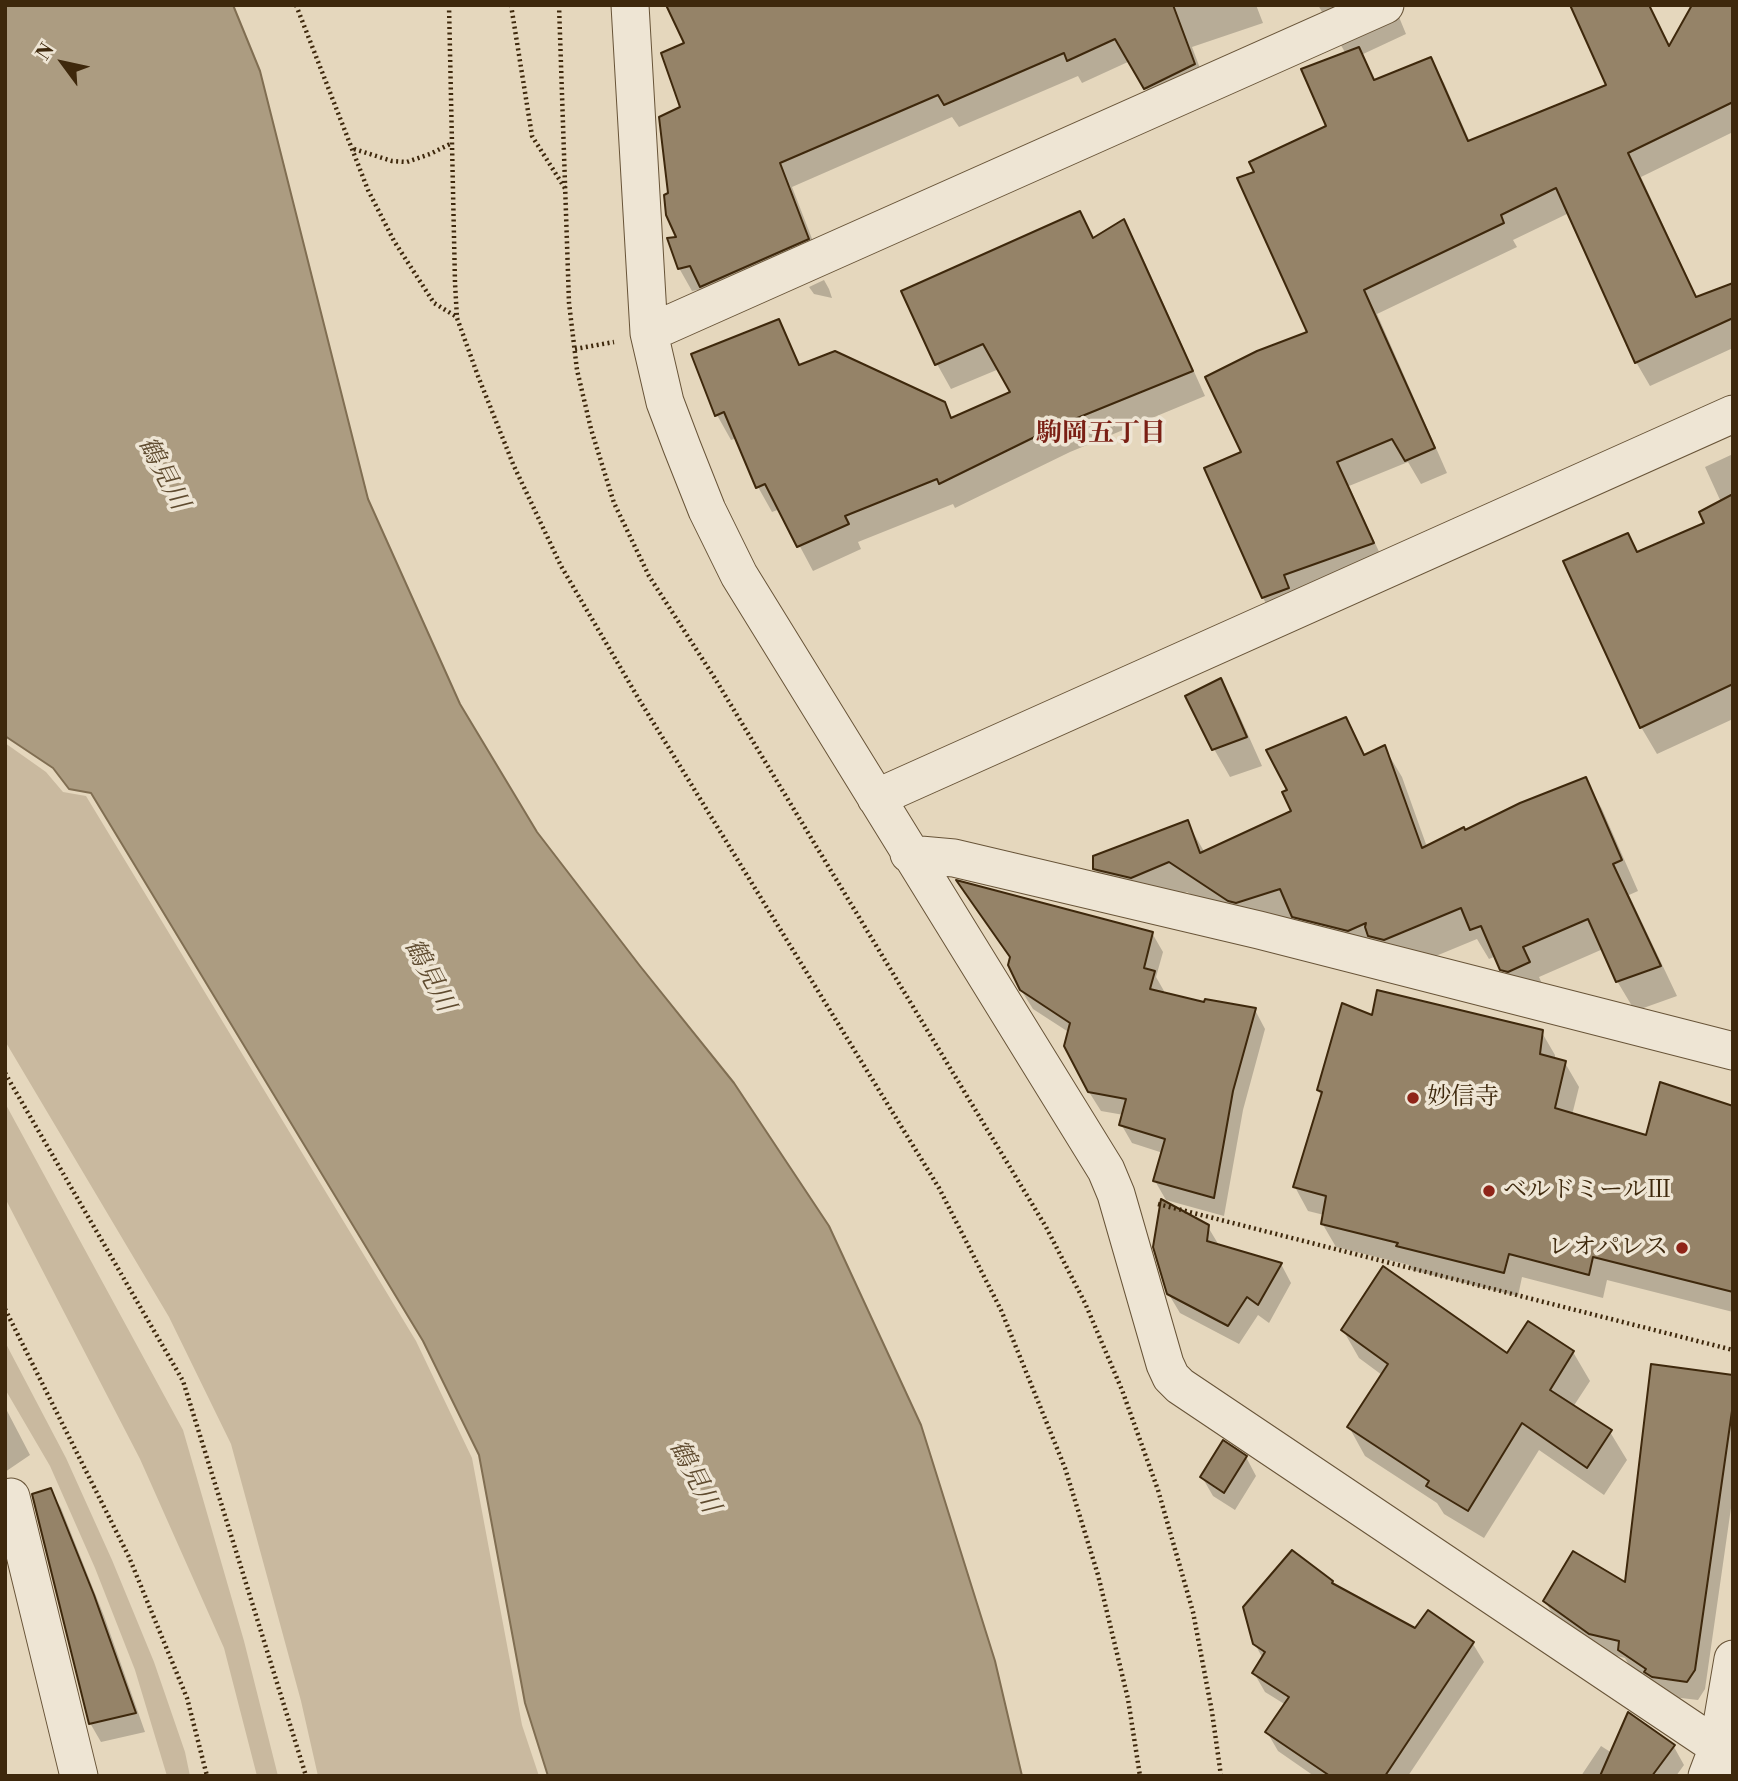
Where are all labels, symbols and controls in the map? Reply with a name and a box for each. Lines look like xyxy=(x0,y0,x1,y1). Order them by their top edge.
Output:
north arrow xyxy=(28,28,98,98)
text: N xyxy=(31,39,60,64)
district label: 駒岡五丁目 xyxy=(1036,419,1166,451)
water label: 鶴見川 xyxy=(130,432,194,516)
water label: 鶴見川 xyxy=(396,934,460,1018)
place label: 妙信寺 xyxy=(1427,1084,1499,1112)
marker: 妙信寺 xyxy=(1405,1090,1421,1106)
place label: ベルドミールⅢ xyxy=(1503,1177,1671,1205)
marker: ベルドミールⅢ xyxy=(1481,1183,1497,1199)
place label: レオパレス xyxy=(1548,1234,1668,1262)
marker: レオパレス xyxy=(1674,1240,1690,1256)
water label: 鶴見川 xyxy=(661,1435,725,1519)

